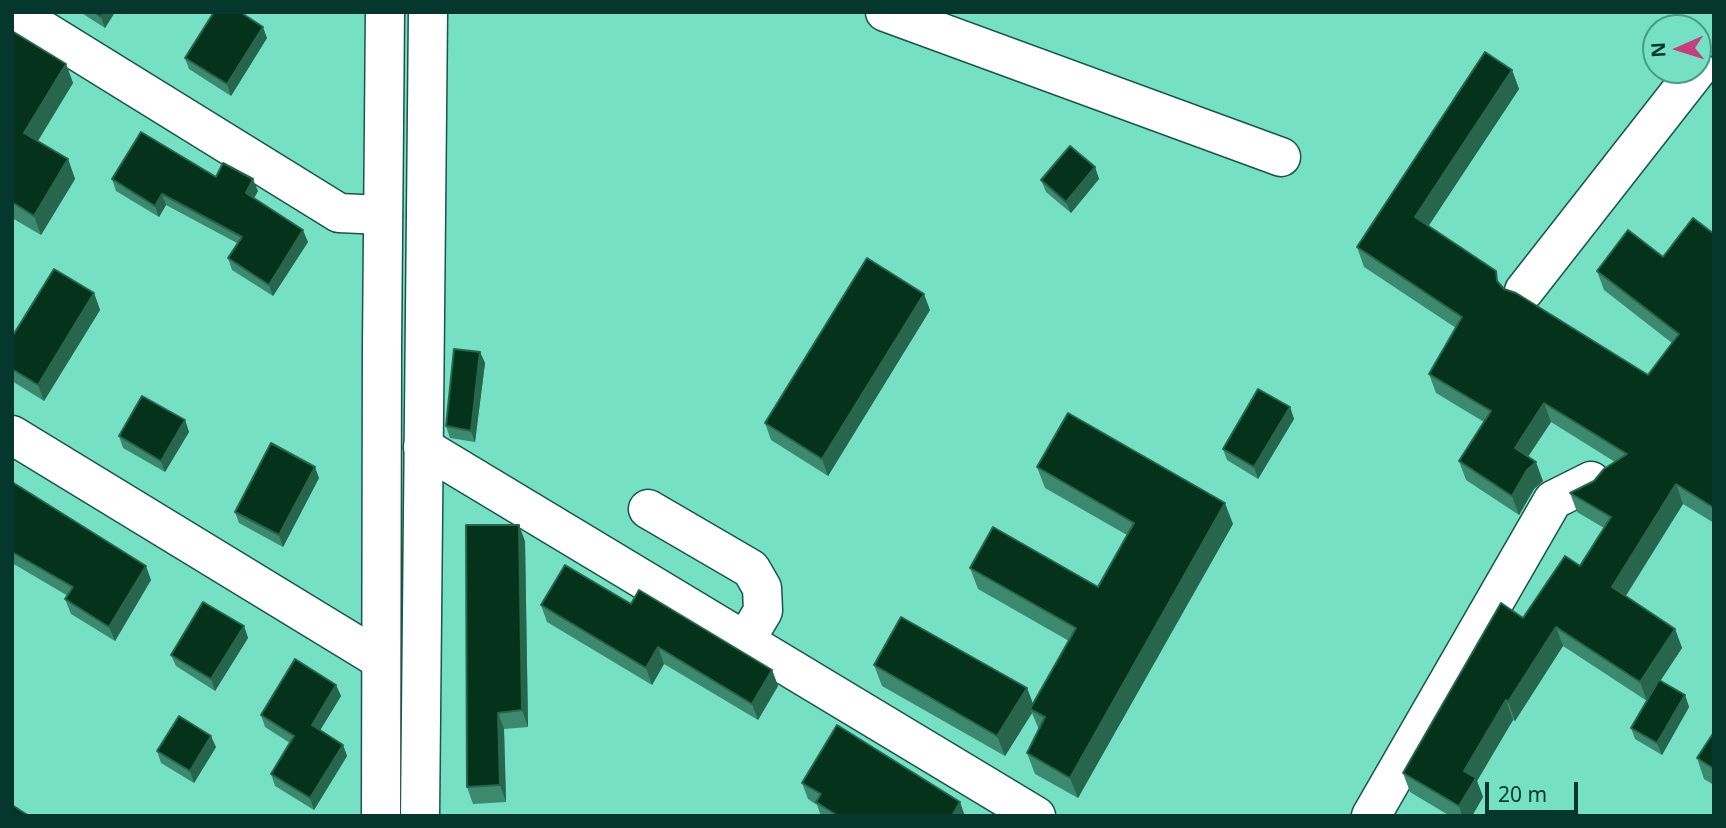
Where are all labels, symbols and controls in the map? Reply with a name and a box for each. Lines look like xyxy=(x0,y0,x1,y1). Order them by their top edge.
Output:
north arrow xyxy=(1642,14,1712,84)
text: N xyxy=(1645,42,1671,58)
scale bar xyxy=(1488,768,1581,812)
text: 20 m xyxy=(1498,780,1547,808)

